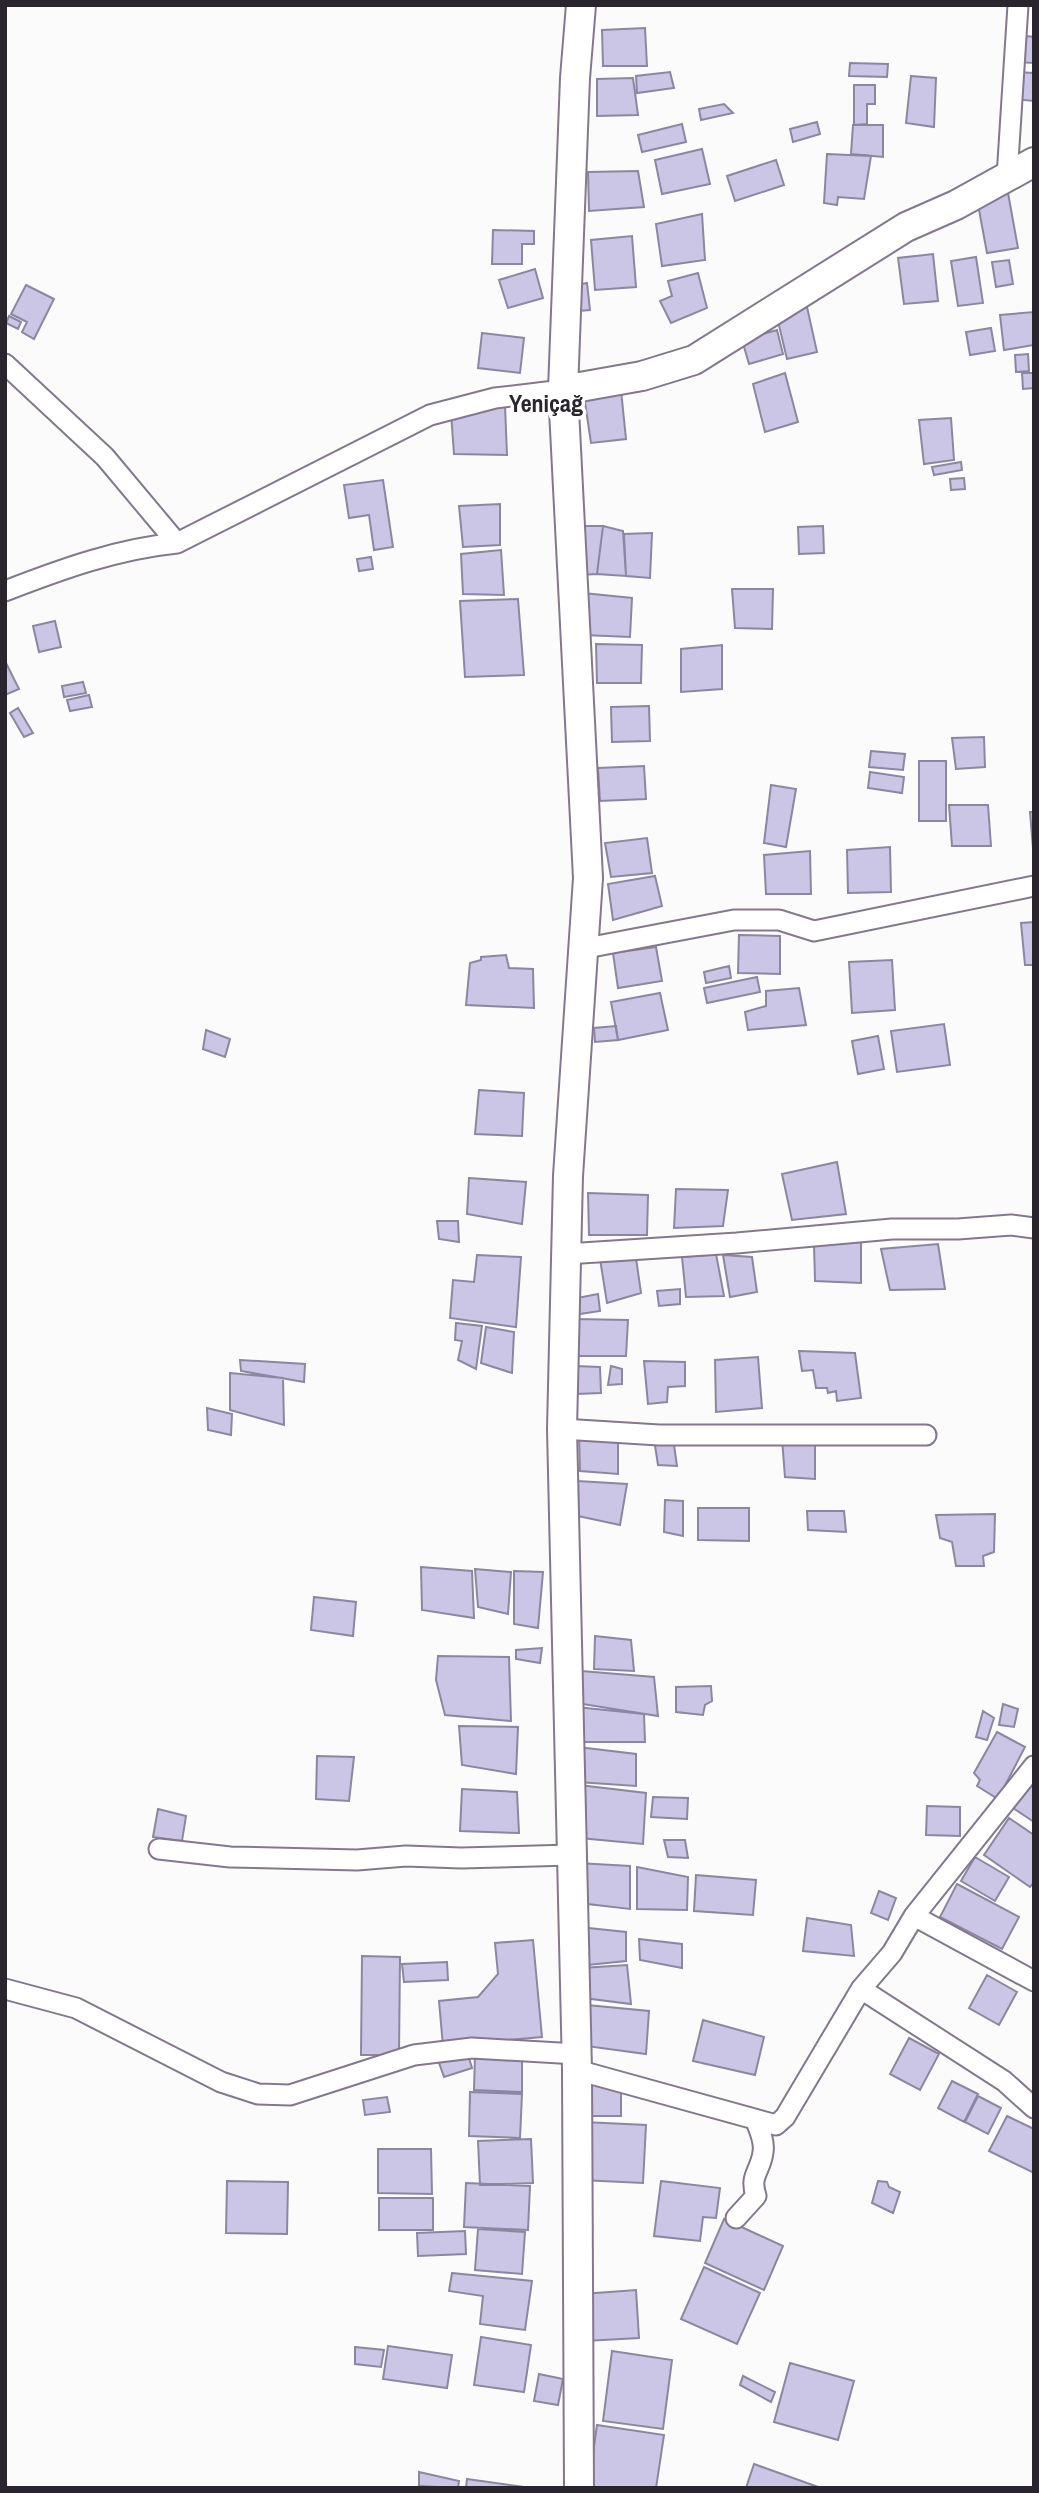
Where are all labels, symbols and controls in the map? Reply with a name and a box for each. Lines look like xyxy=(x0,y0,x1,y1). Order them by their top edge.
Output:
district label: Yeniçağ xyxy=(509,387,583,419)

